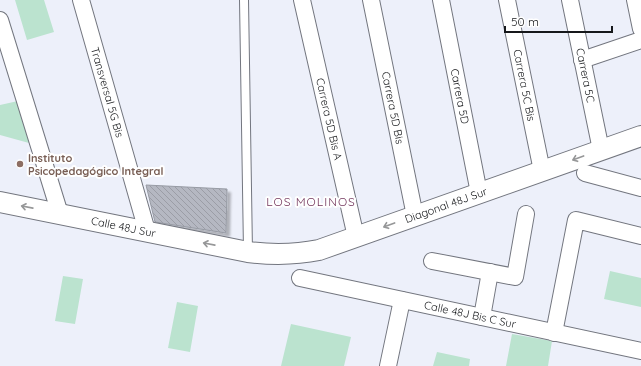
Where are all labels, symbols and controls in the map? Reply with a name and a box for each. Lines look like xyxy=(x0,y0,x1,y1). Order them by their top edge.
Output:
scale bar xyxy=(505,8,612,34)
text: 50 m xyxy=(511,14,539,29)
street label: Transversal 5G Bis xyxy=(88,45,127,139)
street label: Carrera 5C xyxy=(573,47,598,104)
street label: Carrera 5C Bis xyxy=(510,48,539,122)
street label: Carrera 5D xyxy=(448,67,472,125)
street label: Carrera 5D Bis xyxy=(379,70,407,145)
street label: Carrera 5D Bis A xyxy=(313,76,345,161)
place label: Instituto Psicopedagógico Integral xyxy=(28,151,164,178)
one-way arrow xyxy=(572,155,584,163)
marker: Instituto Psicopedagógico Integral xyxy=(15,159,25,169)
street label: Diagonal 48J Sur xyxy=(403,184,490,226)
district label: LOS MOLINOS xyxy=(266,194,356,209)
one-way arrow xyxy=(21,203,34,211)
street label: Calle 48J Sur xyxy=(90,214,158,240)
one-way arrow xyxy=(384,222,396,230)
one-way arrow xyxy=(203,240,216,248)
street label: Calle 48J Bis C Sur xyxy=(423,298,518,331)

